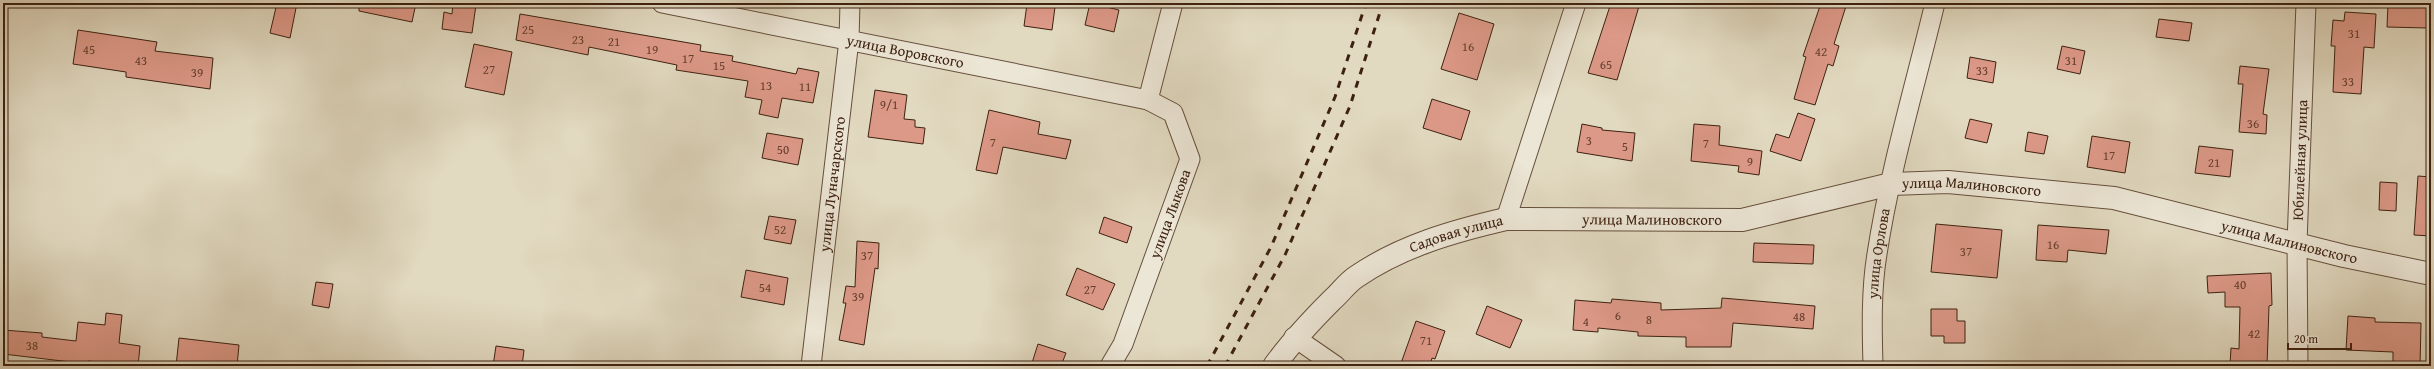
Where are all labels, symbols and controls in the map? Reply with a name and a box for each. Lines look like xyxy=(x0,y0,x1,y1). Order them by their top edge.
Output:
house number: 25 xyxy=(522,20,534,39)
house number: 31 xyxy=(2348,24,2360,43)
street label: улица Воровского xyxy=(844,29,966,73)
house number: 23 xyxy=(572,30,584,49)
house number: 21 xyxy=(608,32,620,51)
house number: 16 xyxy=(1462,37,1474,56)
house number: 45 xyxy=(83,40,95,59)
house number: 19 xyxy=(646,40,658,59)
house number: 42 xyxy=(1815,42,1827,61)
house number: 17 xyxy=(682,49,694,68)
house number: 43 xyxy=(135,51,147,70)
house number: 31 xyxy=(2065,51,2077,70)
house number: 65 xyxy=(1600,55,1612,74)
house number: 15 xyxy=(713,56,725,75)
house number: 27 xyxy=(483,60,495,79)
house number: 33 xyxy=(1976,61,1988,80)
house number: 39 xyxy=(191,63,203,82)
house number: 33 xyxy=(2342,72,2354,91)
house number: 13 xyxy=(760,76,772,95)
house number: 11 xyxy=(799,77,811,96)
house number: 9/1 xyxy=(880,95,898,114)
street label: Юбилейная улица xyxy=(2287,98,2312,221)
house number: 36 xyxy=(2247,114,2259,133)
street label: улица Луначарского xyxy=(813,115,850,254)
house number: 3 xyxy=(1586,131,1592,150)
house number: 7 xyxy=(990,133,996,152)
house number: 7 xyxy=(1703,134,1709,153)
house number: 5 xyxy=(1622,137,1628,156)
house number: 50 xyxy=(777,140,789,159)
house number: 17 xyxy=(2103,146,2115,165)
house number: 9 xyxy=(1747,152,1753,171)
house number: 21 xyxy=(2208,153,2220,172)
street label: улица Лыкова xyxy=(1143,165,1196,262)
street label: улица Малиновского xyxy=(1900,171,2043,201)
street label: улица Орлова xyxy=(1862,205,1895,300)
street label: улица Малиновского xyxy=(1581,208,1722,230)
street label: Садовая улица xyxy=(1406,209,1506,257)
street label: улица Малиновского xyxy=(2218,214,2360,269)
house number: 52 xyxy=(774,220,786,239)
house number: 16 xyxy=(2047,235,2059,254)
house number: 37 xyxy=(1960,242,1972,261)
house number: 37 xyxy=(861,246,873,265)
house number: 40 xyxy=(2234,275,2246,294)
house number: 54 xyxy=(759,278,771,297)
house number: 27 xyxy=(1084,280,1096,299)
house number: 39 xyxy=(852,287,864,306)
house number: 6 xyxy=(1615,306,1621,325)
house number: 48 xyxy=(1793,307,1805,326)
house number: 8 xyxy=(1646,310,1652,329)
house number: 4 xyxy=(1583,312,1589,331)
house number: 42 xyxy=(2248,324,2260,343)
scale bar xyxy=(2288,325,2351,351)
text: 20 m xyxy=(2294,330,2318,347)
house number: 71 xyxy=(1420,331,1432,350)
house number: 38 xyxy=(26,336,38,355)

